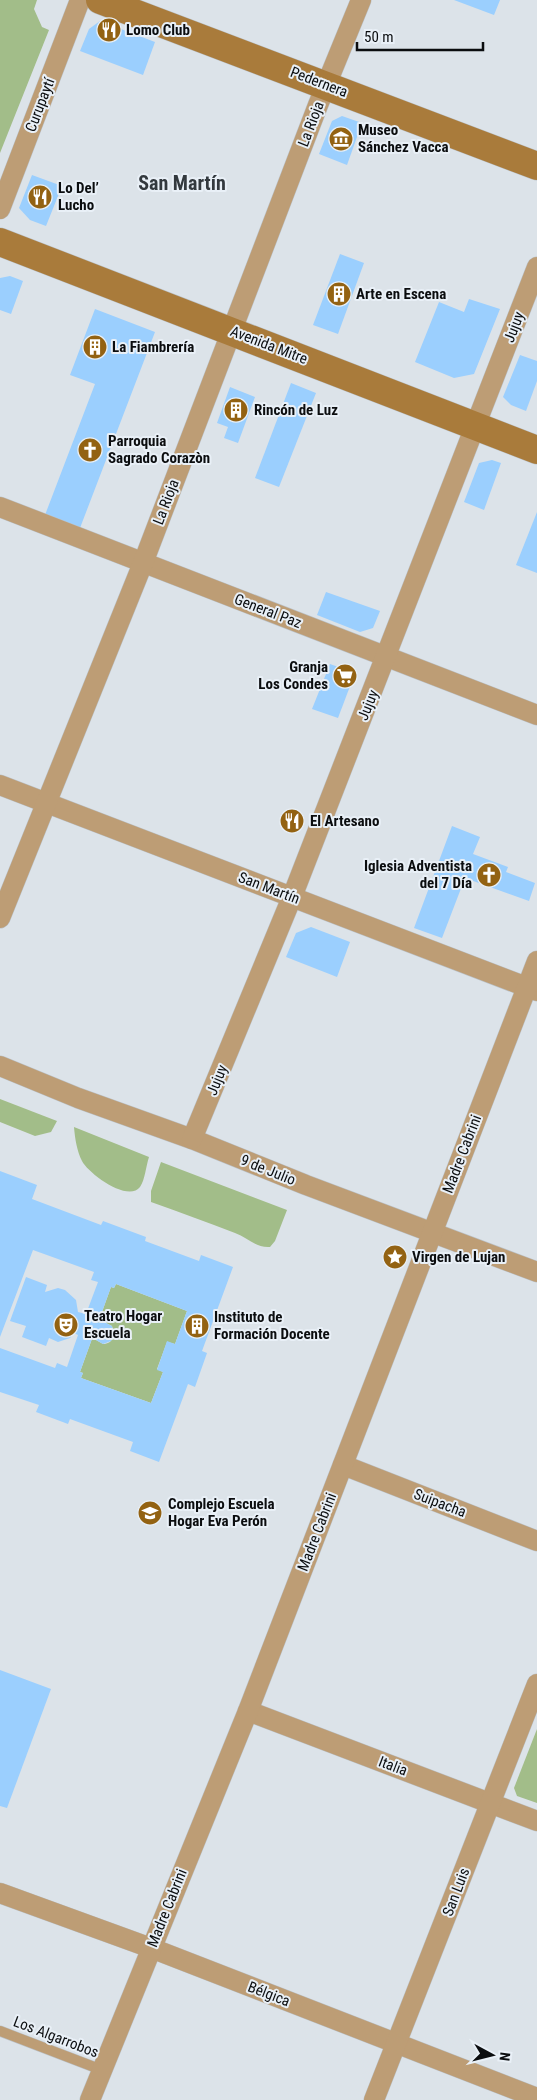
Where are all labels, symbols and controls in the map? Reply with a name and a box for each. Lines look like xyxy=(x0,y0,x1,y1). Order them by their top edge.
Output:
restaurant icon: Lomo Club xyxy=(96,17,122,43)
scale bar xyxy=(357,20,483,52)
place label: Lomo Club xyxy=(126,21,190,39)
text: 50 m xyxy=(364,28,394,46)
street label: Pedernera xyxy=(288,63,350,101)
street label: Curupaytí xyxy=(22,74,59,134)
street label: La Rioja xyxy=(294,99,328,149)
place label: Museo Sánchez Vacca xyxy=(358,121,449,156)
museum icon: Museo Sánchez Vacca xyxy=(328,126,354,152)
district label: San Martín xyxy=(138,171,226,195)
place label: Lo Del’ Lucho xyxy=(58,179,99,214)
restaurant icon: Lo Del’ Lucho xyxy=(27,184,53,210)
building icon: Arte en Escena xyxy=(326,281,352,307)
place label: Arte en Escena xyxy=(356,285,446,303)
street label: Jujuy xyxy=(500,309,528,345)
street label: Avenida Mitre xyxy=(228,322,310,368)
building icon: La Fiambrería xyxy=(82,334,108,360)
place label: La Fiambrería xyxy=(112,338,194,356)
building icon: Rincón de Luz xyxy=(223,397,249,423)
place label: Rincón de Luz xyxy=(254,401,338,419)
place label: Parroquia Sagrado Corazòn xyxy=(108,432,210,467)
church icon: Parroquia Sagrado Corazòn xyxy=(77,437,103,463)
street label: La Rioja xyxy=(149,477,183,527)
street label: General Paz xyxy=(232,590,304,632)
place label: Granja Los Condes xyxy=(258,658,328,693)
supermarket icon: Granja Los Condes xyxy=(332,663,358,689)
street label: Jujuy xyxy=(354,687,382,723)
restaurant icon: El Artesano xyxy=(279,808,305,834)
place label: El Artesano xyxy=(310,812,379,830)
place label: Iglesia Adventista del 7 Día xyxy=(364,857,472,892)
church icon: Iglesia Adventista del 7 Día xyxy=(476,862,502,888)
street label: San Martín xyxy=(236,868,302,908)
street label: Jujuy xyxy=(203,1062,231,1098)
street label: Madre Cabrini xyxy=(439,1112,485,1196)
street label: 9 de Julio xyxy=(238,1151,298,1189)
place icon: Virgen de Lujan xyxy=(382,1244,408,1270)
place label: Virgen de Lujan xyxy=(412,1248,505,1266)
place label: Teatro Hogar Escuela xyxy=(84,1307,162,1342)
place label: Instituto de Formación Docente xyxy=(214,1308,330,1343)
theatre icon: Teatro Hogar Escuela xyxy=(53,1312,79,1338)
building icon: Instituto de Formación Docente xyxy=(184,1313,210,1339)
street label: Suipacha xyxy=(411,1485,469,1521)
street label: Madre Cabrini xyxy=(294,1490,340,1574)
place label: Complejo Escuela Hogar Eva Perón xyxy=(168,1495,275,1530)
school or university icon: Complejo Escuela Hogar Eva Perón xyxy=(137,1500,163,1526)
street label: Italia xyxy=(376,1752,410,1780)
street label: San Luis xyxy=(439,1865,473,1919)
street label: Madre Cabrini xyxy=(143,1866,191,1950)
street label: Bélgica xyxy=(245,1978,293,2010)
street label: Los Algarrobos xyxy=(11,2012,101,2062)
north arrow xyxy=(467,2030,517,2080)
text: N xyxy=(496,2051,513,2062)

